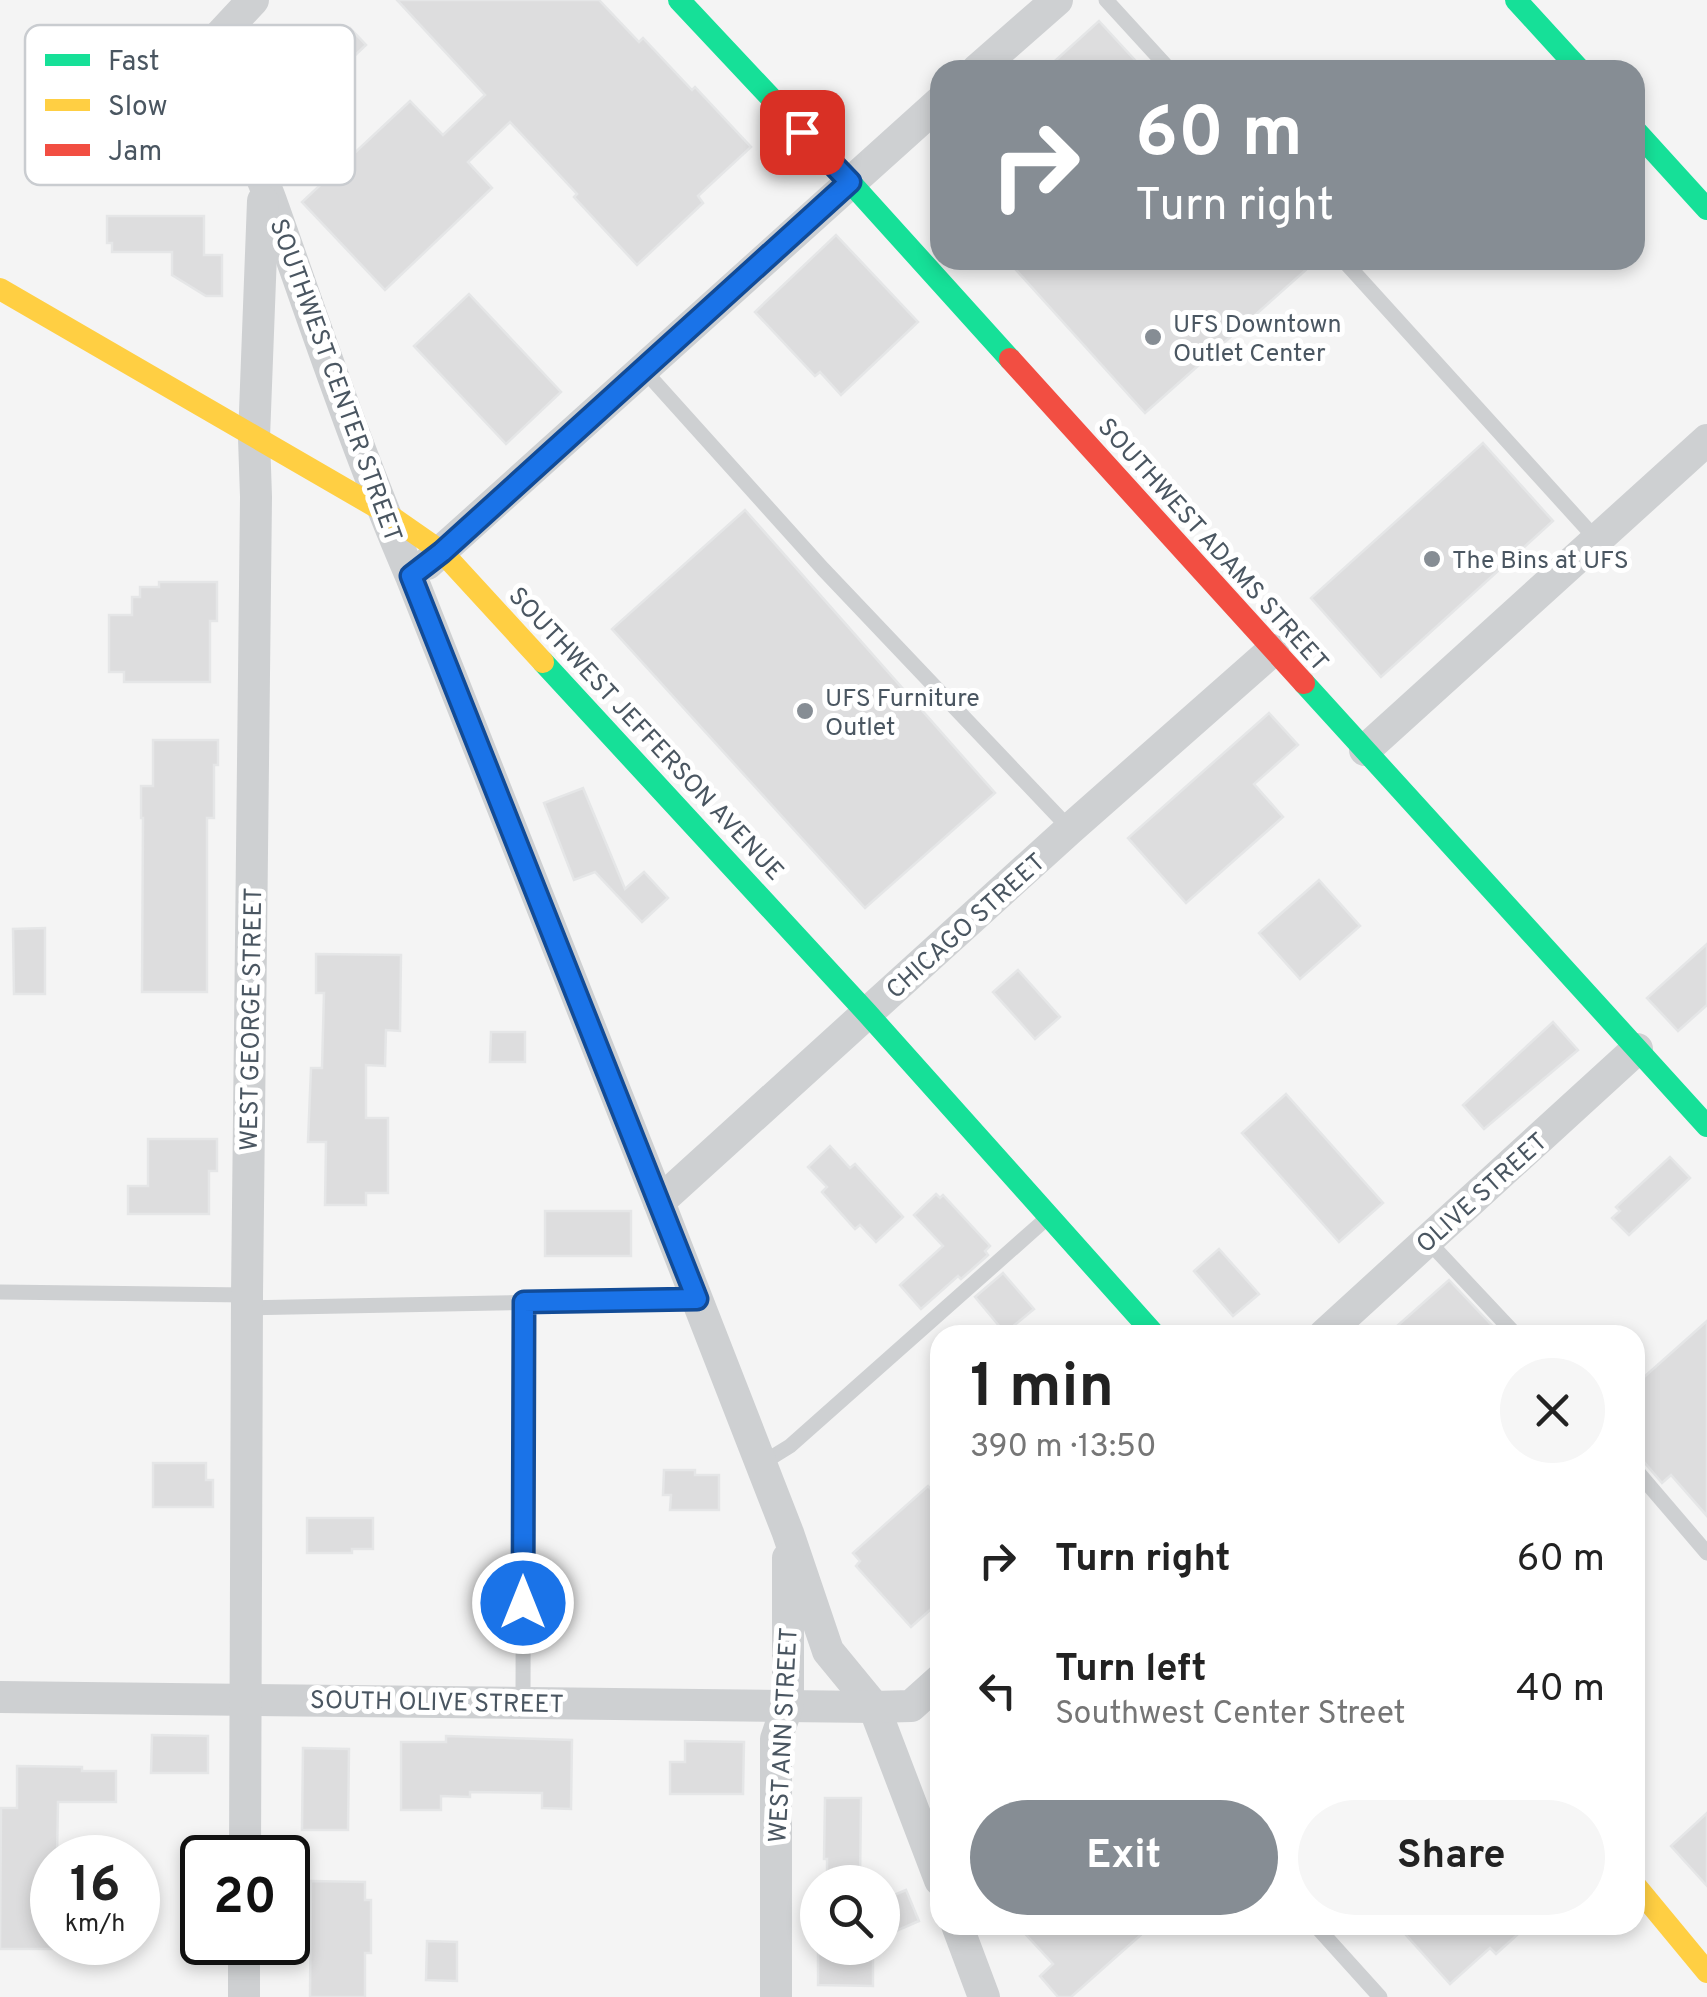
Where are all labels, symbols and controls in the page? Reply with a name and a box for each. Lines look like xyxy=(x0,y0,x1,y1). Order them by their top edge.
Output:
legend xyxy=(25,25,355,185)
text: Fast xyxy=(108,45,160,81)
text: Slow xyxy=(108,90,167,126)
pin xyxy=(760,90,845,175)
text: 60 m xyxy=(1135,92,1303,181)
icon: right xyxy=(970,100,1100,230)
icon: arrive xyxy=(775,105,830,160)
text: Jam xyxy=(108,135,162,171)
text: Turn right xyxy=(1135,179,1334,236)
street label: SOUTHWEST CENTER STREET xyxy=(261,215,408,547)
place label: UFS Downtown Outlet Center xyxy=(1173,310,1342,371)
marker: UFS Downtown Outlet Center xyxy=(1142,326,1164,348)
street label: SOUTHWEST ADAMS STREET xyxy=(1089,413,1334,679)
place label: The Bins at UFS xyxy=(1452,546,1629,578)
marker: The Bins at UFS xyxy=(1421,548,1443,570)
street label: SOUTHWEST JEFFERSON AVENUE xyxy=(500,581,790,889)
place label: UFS Furniture Outlet xyxy=(825,684,980,745)
marker: UFS Furniture Outlet xyxy=(794,700,816,722)
street label: CHICAGO STREET xyxy=(881,847,1053,1007)
street label: WEST GEORGE STREET xyxy=(235,887,271,1151)
street label: OLIVE STREET xyxy=(1411,1127,1555,1262)
text: 1 min xyxy=(970,1352,1114,1428)
button: close xyxy=(1500,1358,1605,1463)
text: 390 m · 13:50 xyxy=(970,1428,1156,1468)
icon: right xyxy=(970,1533,1025,1588)
text: Turn right xyxy=(1055,1536,1230,1585)
text: 60 m xyxy=(1517,1536,1605,1585)
position arrow xyxy=(471,1551,575,1655)
street label: WEST ANN STREET xyxy=(763,1626,807,1844)
text: Turn left xyxy=(1055,1646,1207,1695)
icon: left xyxy=(970,1663,1025,1718)
text: 40 m xyxy=(1516,1666,1605,1715)
street label: SOUTH OLIVE STREET xyxy=(310,1686,564,1722)
text: Southwest Center Street xyxy=(1055,1695,1406,1735)
button: Exit xyxy=(970,1800,1278,1915)
button: Share xyxy=(1298,1800,1605,1915)
speed limit sign: 20 xyxy=(180,1835,310,1965)
text: 16 xyxy=(70,1856,120,1919)
map controls xyxy=(800,1865,900,1965)
button: search xyxy=(800,1865,900,1965)
text: km/h xyxy=(65,1909,125,1941)

